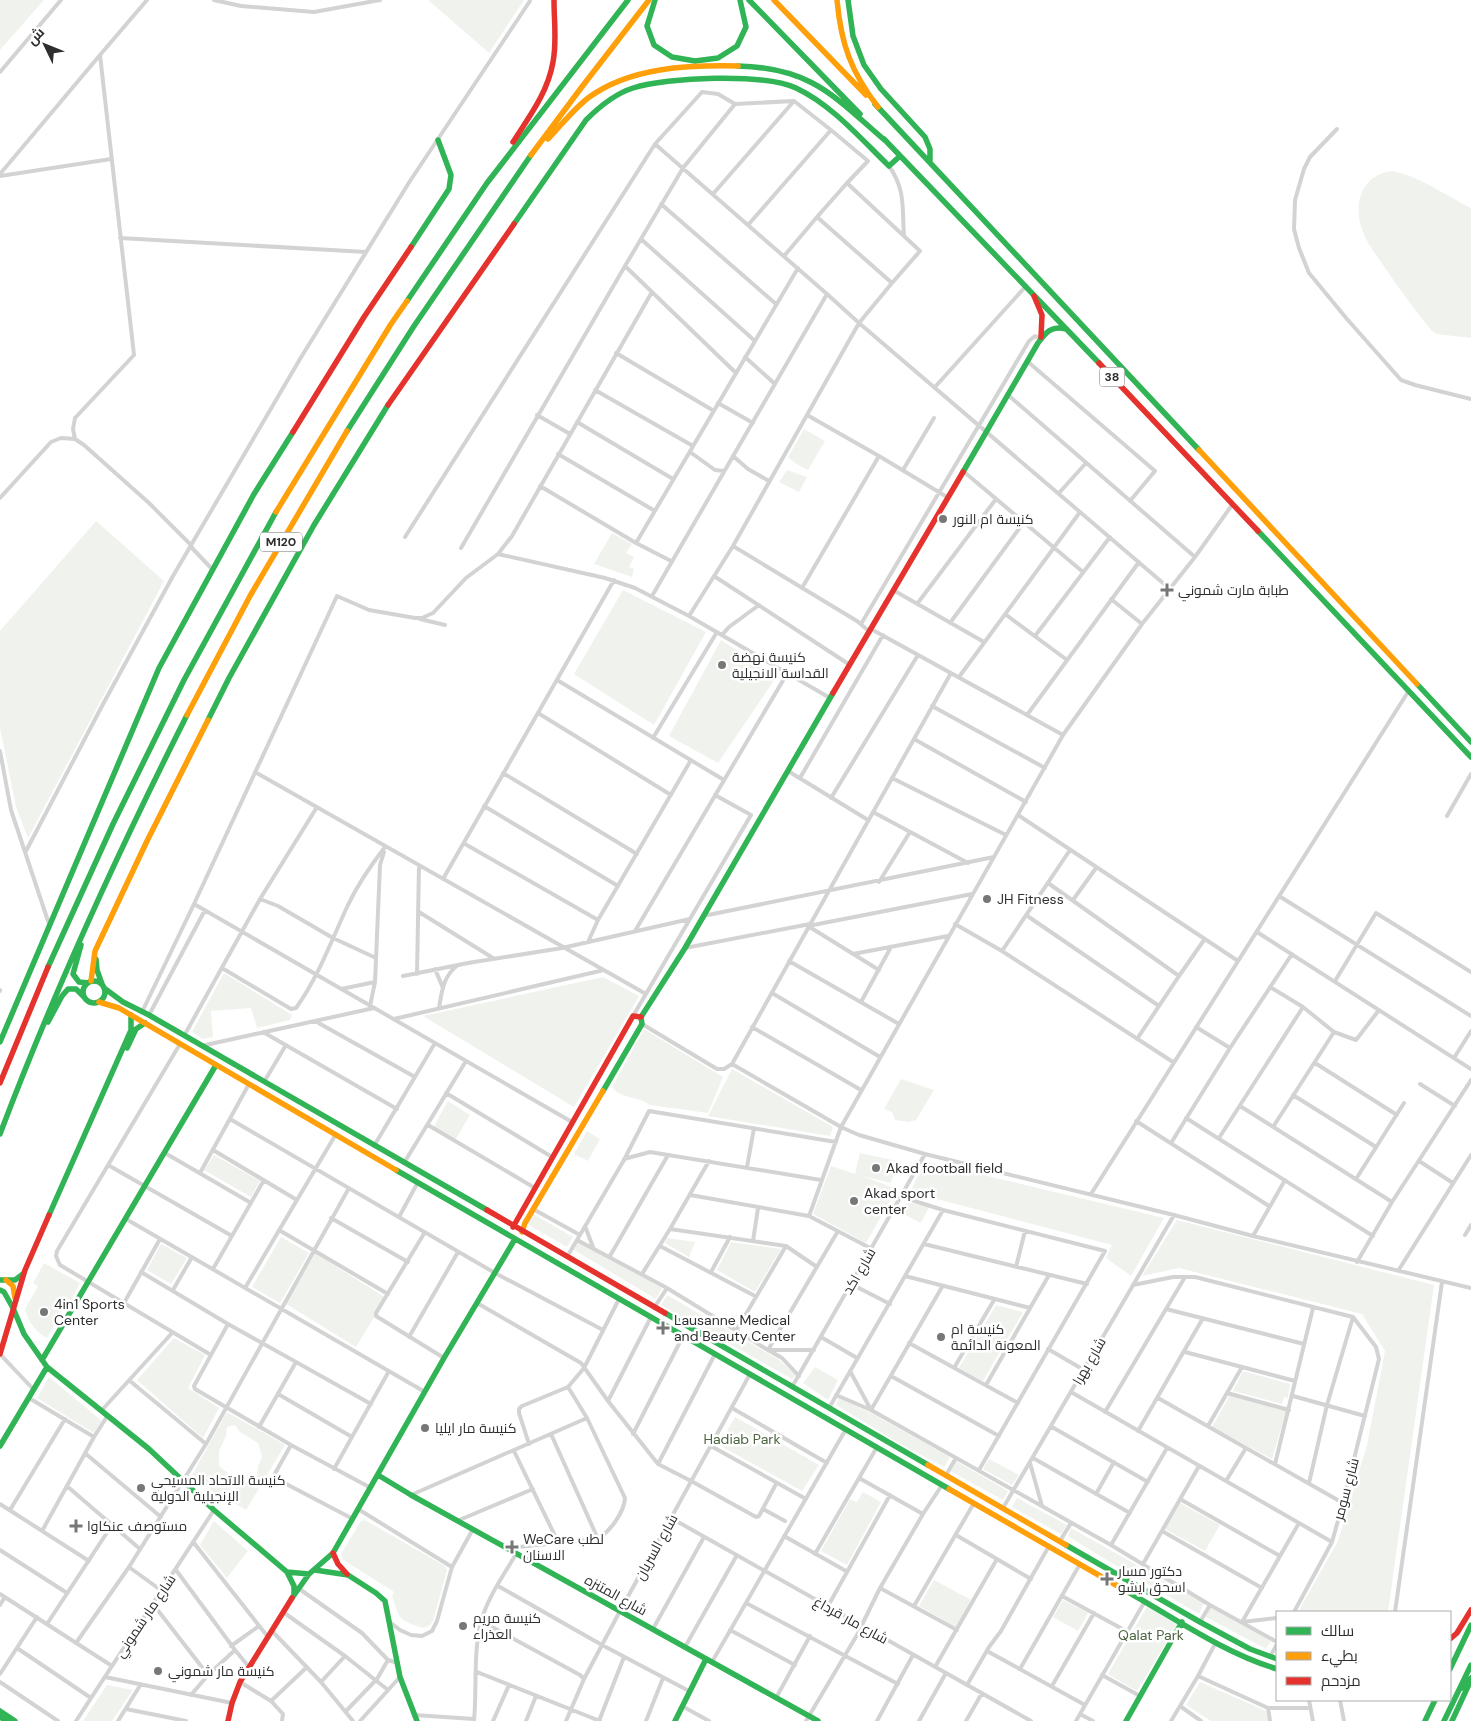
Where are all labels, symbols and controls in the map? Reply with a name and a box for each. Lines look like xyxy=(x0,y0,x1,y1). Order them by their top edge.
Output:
north arrow xyxy=(20,20,70,70)
text: ش xyxy=(23,23,48,49)
road number: 38 xyxy=(1100,368,1124,387)
place label: كنيسة ام النور xyxy=(952,510,1034,529)
marker: كنيسة ام النور xyxy=(937,513,949,525)
road number: M120 xyxy=(260,532,302,552)
place label: طبابة مارت شموني xyxy=(1178,581,1289,602)
marker: طبابة مارت شموني xyxy=(1160,583,1174,597)
place label: كنيسة نهضة القداسة الانجيلية xyxy=(732,648,829,682)
marker: كنيسة نهضة القداسة الانجيلية xyxy=(716,659,728,671)
place label: JH Fitness xyxy=(997,890,1064,908)
marker: JH Fitness xyxy=(981,893,993,905)
place label: Akad football field xyxy=(886,1159,1003,1177)
marker: Akad football field xyxy=(870,1162,882,1174)
place label: Akad sport center xyxy=(864,1184,935,1218)
marker: Akad sport center xyxy=(848,1195,860,1207)
street label: شارع اكد xyxy=(838,1244,880,1298)
place label: 4in1 Sports Center xyxy=(54,1295,125,1329)
marker: 4in1 Sports Center xyxy=(38,1306,50,1318)
place label: Lausanne Medical and Beauty Center xyxy=(674,1311,796,1345)
place label: كنيسة ام المعونة الدائمة xyxy=(951,1320,1041,1354)
marker: Lausanne Medical and Beauty Center xyxy=(656,1321,670,1335)
marker: كنيسة ام المعونة الدائمة xyxy=(935,1331,947,1343)
street label: شارع بهرا xyxy=(1068,1334,1110,1388)
place label: كنيسة مار ايليا xyxy=(435,1419,516,1437)
marker: كنيسة مار ايليا xyxy=(419,1422,431,1434)
park label: Hadiab Park xyxy=(703,1430,781,1448)
street label: شارع سومر xyxy=(1329,1456,1363,1523)
place label: كنيسة الاتحاد المسيحي الإنجيلية الدولية xyxy=(151,1471,285,1505)
marker: كنيسة الاتحاد المسيحي الإنجيلية الدولية xyxy=(135,1482,147,1494)
street label: شارع السريان xyxy=(630,1511,682,1583)
place label: مستوصف عنكاوا xyxy=(87,1517,187,1535)
marker: مستوصف عنكاوا xyxy=(69,1519,83,1533)
place label: WeCare لطب الاسنان xyxy=(523,1530,604,1564)
marker: WeCare لطب الاسنان xyxy=(505,1540,519,1554)
place label: دكتور مسار اسحق ايشو xyxy=(1117,1562,1186,1596)
street label: شارع مار شموني xyxy=(111,1571,182,1663)
street label: شارع المتنزه xyxy=(582,1571,650,1619)
marker: دكتور مسار اسحق ايشو xyxy=(1100,1572,1114,1586)
street label: شارع مار قرداغ xyxy=(811,1592,891,1648)
place label: كنيسة مريم العذراء xyxy=(473,1609,541,1643)
legend xyxy=(1276,1611,1451,1701)
marker: كنيسة مريم العذراء xyxy=(457,1620,469,1632)
text: سالك xyxy=(1321,1621,1354,1641)
park label: Qalat Park xyxy=(1118,1626,1184,1644)
text: بطيء xyxy=(1321,1646,1358,1668)
place label: كنيسة مار شموني xyxy=(168,1662,275,1683)
marker: كنيسة مار شموني xyxy=(152,1665,164,1677)
text: مزدحم xyxy=(1321,1671,1361,1691)

